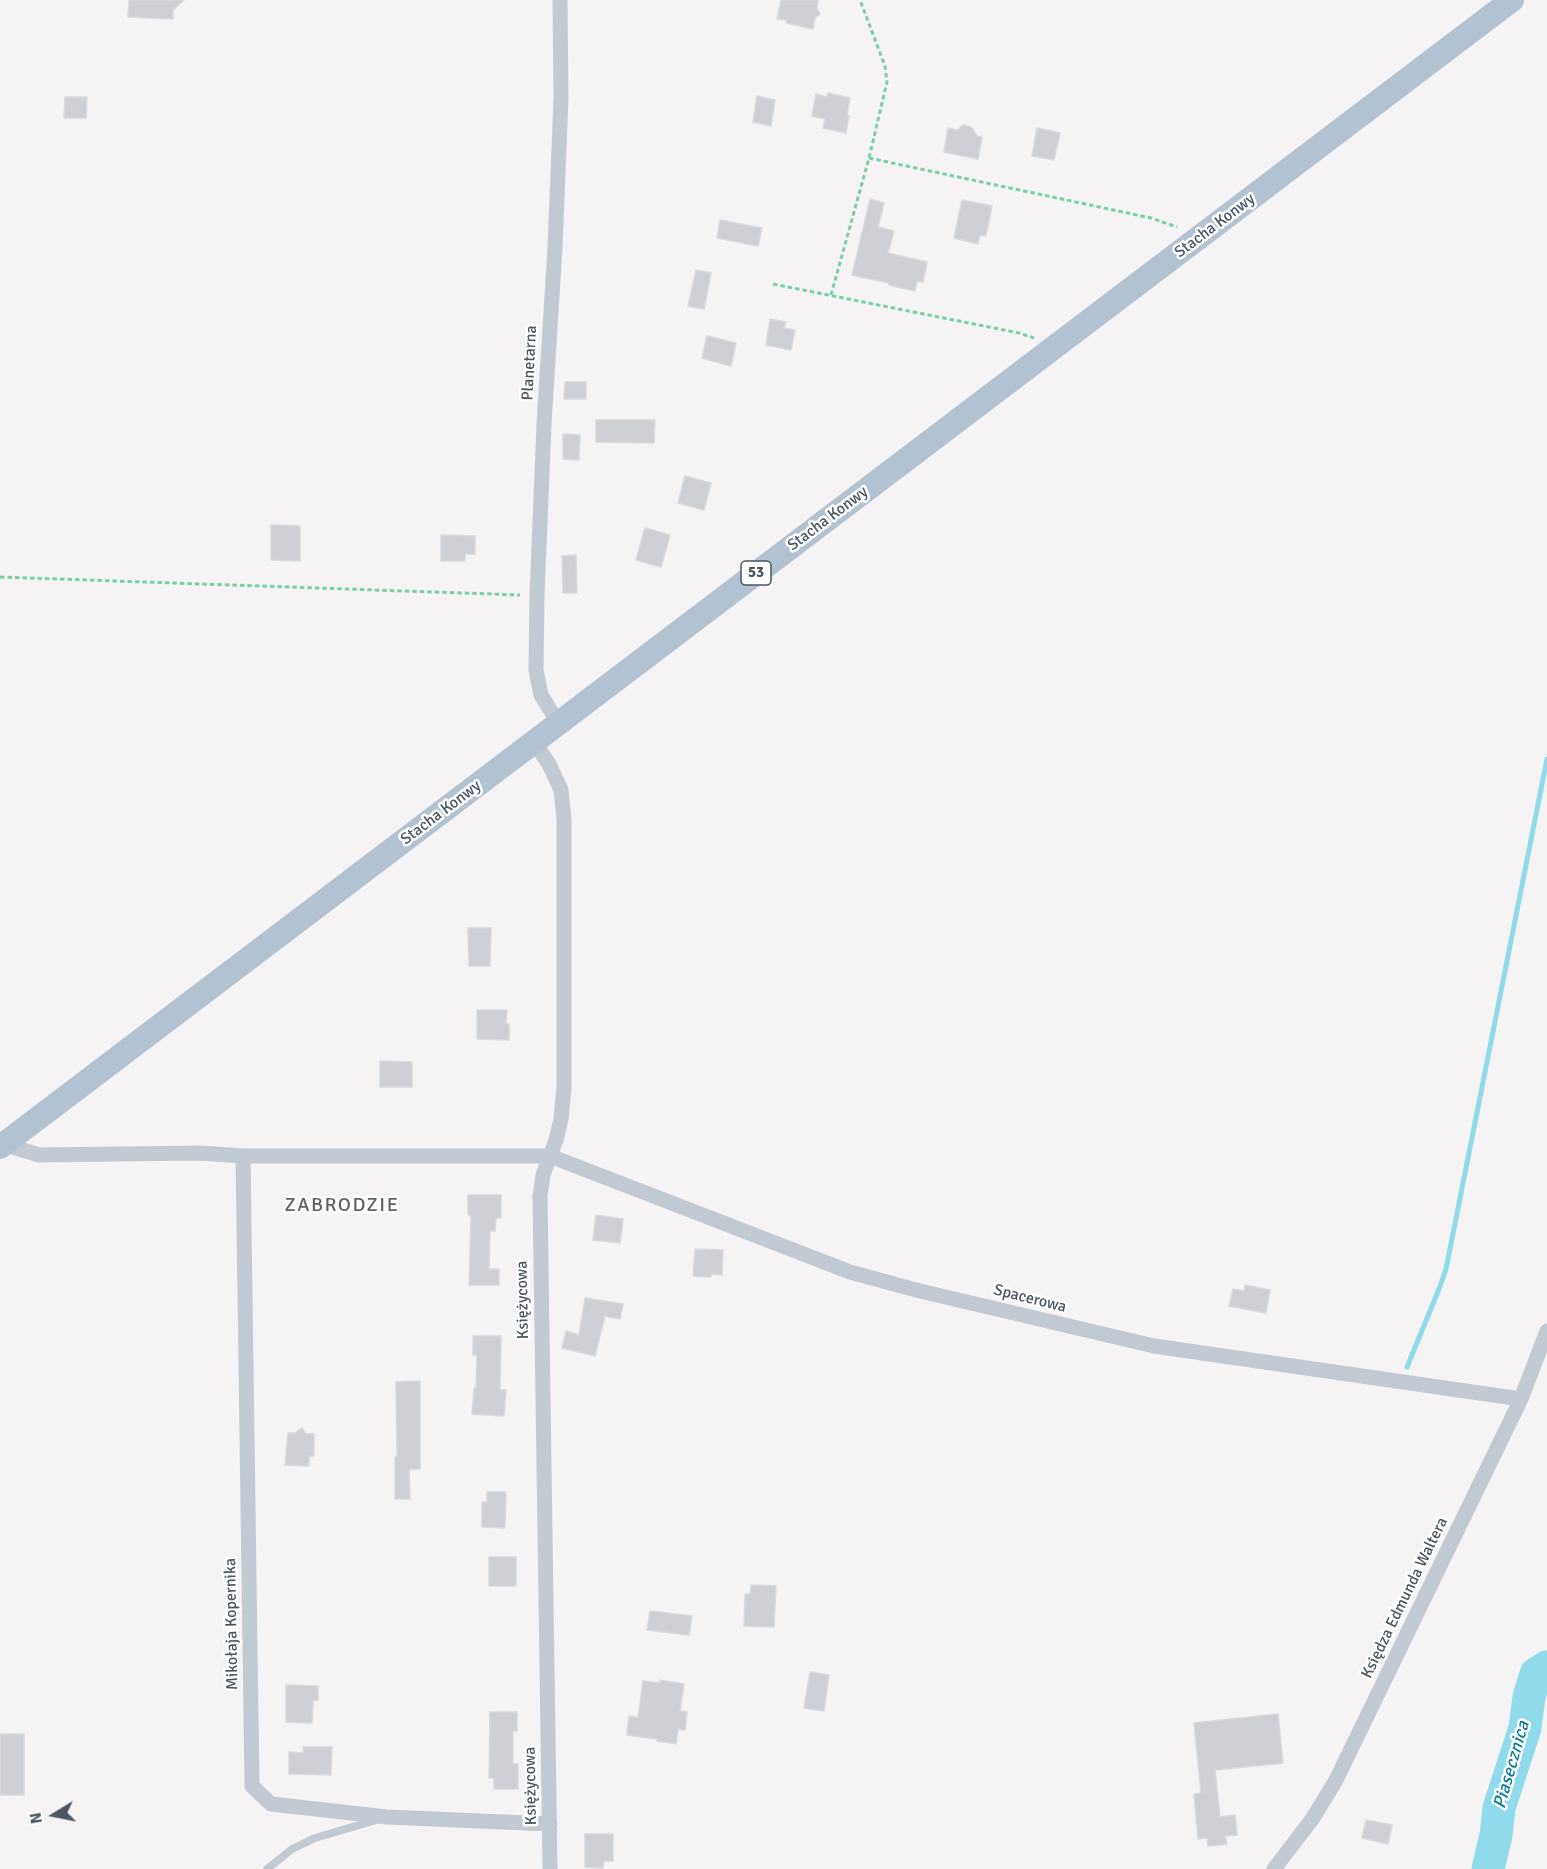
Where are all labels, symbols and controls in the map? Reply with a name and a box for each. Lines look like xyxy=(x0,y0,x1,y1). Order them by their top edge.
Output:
street label: Stacha Konwy xyxy=(1171,190,1259,262)
street label: Planetarna xyxy=(518,325,542,401)
street label: Stacha Konwy xyxy=(784,483,872,555)
road number: 53 xyxy=(741,561,771,585)
street label: Stacha Konwy xyxy=(397,777,485,849)
district label: ZABRODZIE xyxy=(285,1194,399,1218)
street label: Księżycowa xyxy=(513,1261,533,1339)
street label: Spacerowa xyxy=(992,1281,1068,1317)
street label: Księdza Edmunda Waltera xyxy=(1358,1514,1452,1682)
street label: Mikołaja Kopernika xyxy=(221,1558,243,1690)
water label: Piasecznica xyxy=(1489,1719,1535,1811)
street label: Księżycowa xyxy=(521,1747,541,1825)
north arrow xyxy=(24,1785,84,1845)
text: N xyxy=(25,1811,47,1825)

